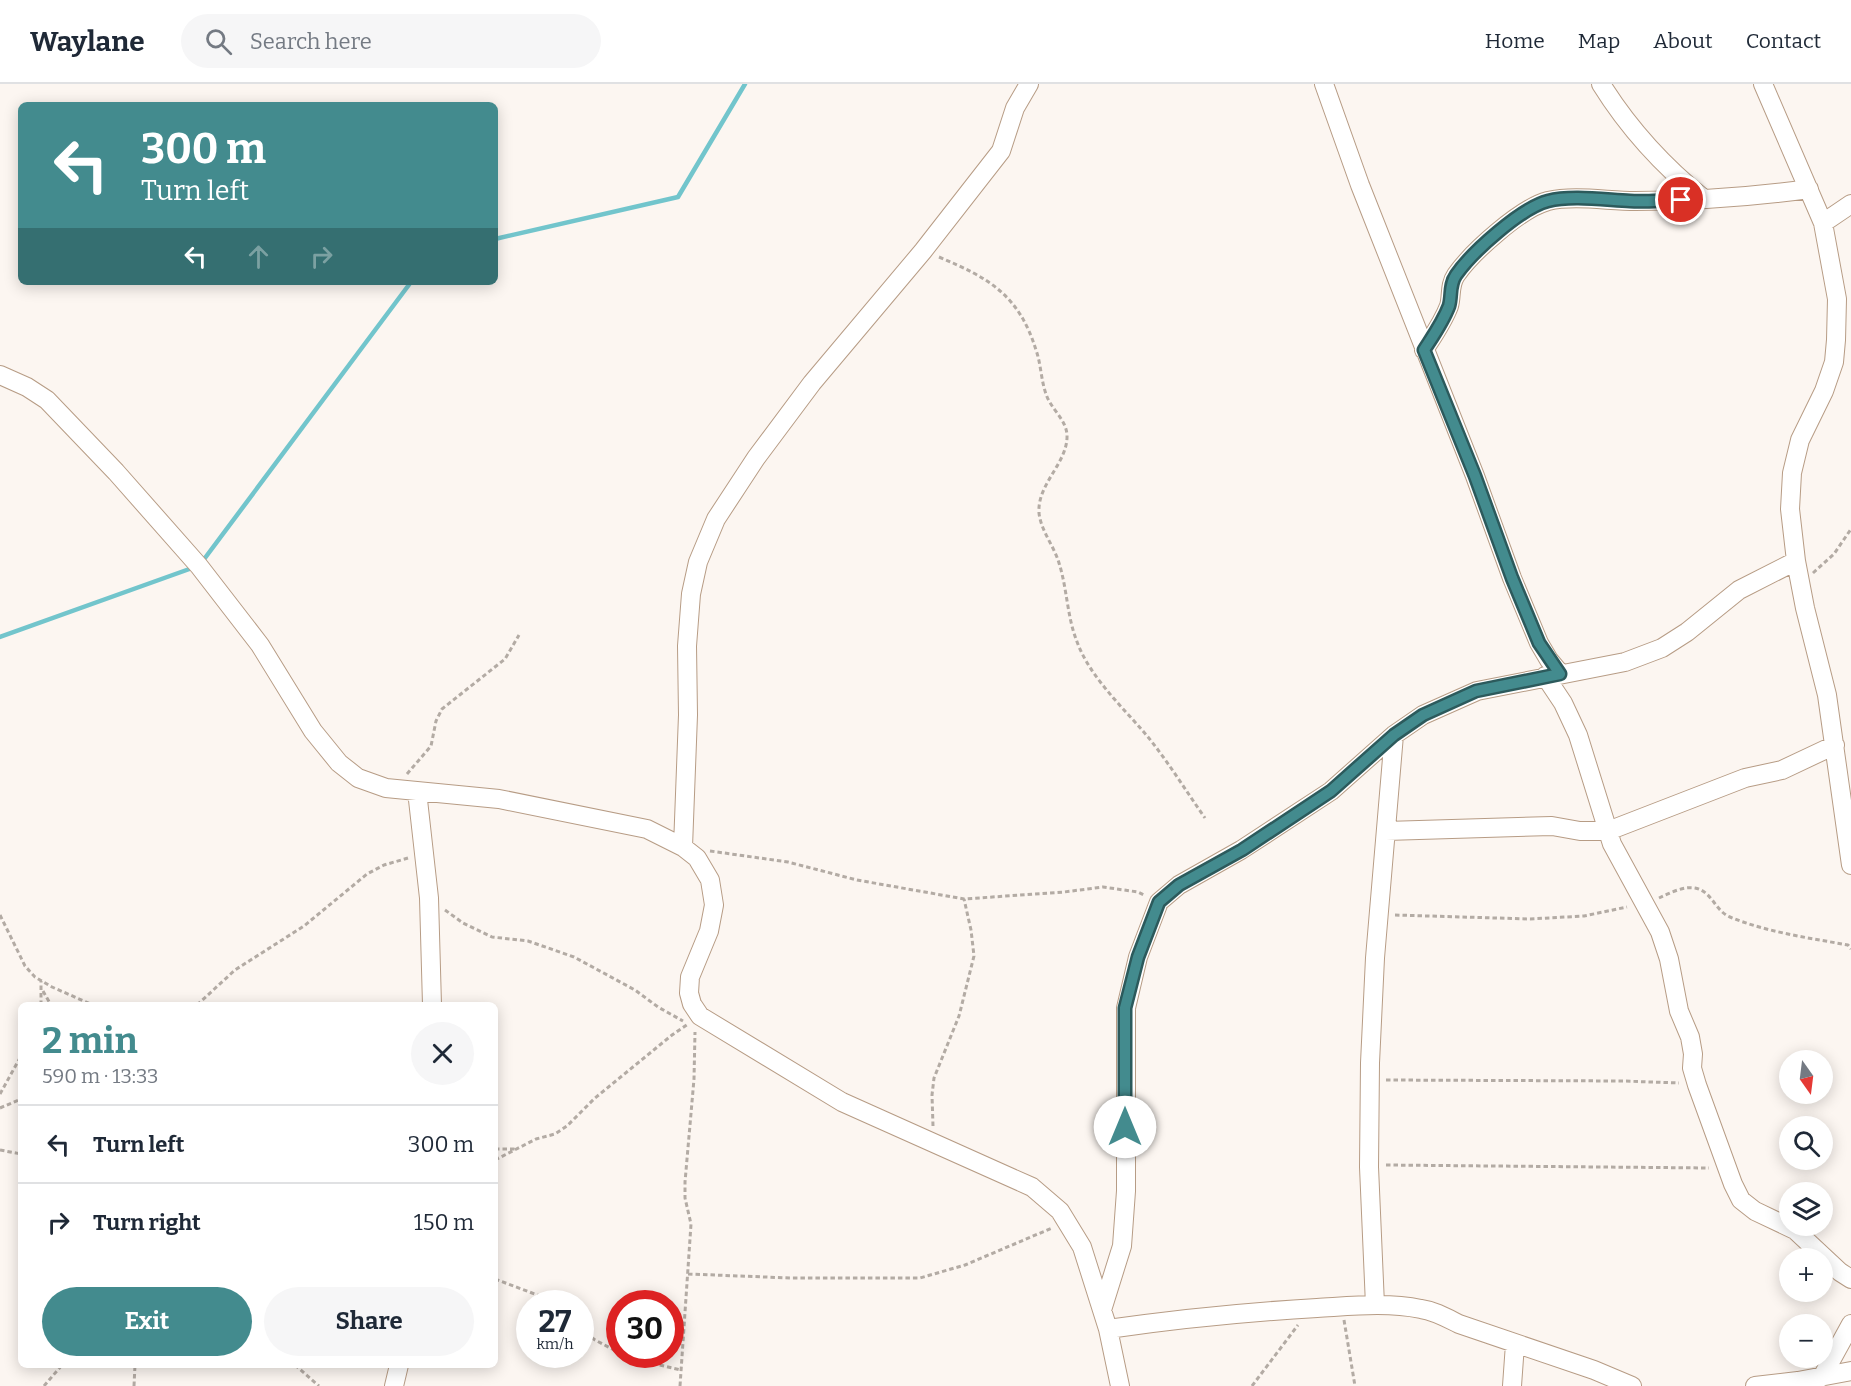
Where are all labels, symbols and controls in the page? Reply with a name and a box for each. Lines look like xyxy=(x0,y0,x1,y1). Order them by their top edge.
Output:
search box xyxy=(181,14,601,68)
text: Waylane xyxy=(30,25,145,58)
icon: search xyxy=(202,25,235,58)
text: Search here xyxy=(250,28,372,55)
text: Home xyxy=(1485,28,1545,54)
text: Map xyxy=(1578,28,1620,54)
text: About xyxy=(1653,28,1713,54)
text: Contact xyxy=(1746,28,1821,54)
text: 300 m xyxy=(141,124,266,174)
icon: left xyxy=(42,126,120,204)
pin xyxy=(1655,174,1706,225)
text: Turn left xyxy=(141,175,249,207)
icon: arrive xyxy=(1664,183,1697,216)
icon: left xyxy=(179,240,212,273)
icon: ahead xyxy=(242,240,275,273)
icon: right xyxy=(305,240,338,273)
text: 2 min xyxy=(42,1019,138,1063)
button: close xyxy=(411,1022,474,1085)
north arrow xyxy=(1779,1050,1833,1104)
map controls xyxy=(1779,1050,1833,1368)
text: 590 m · 13:33 xyxy=(42,1064,159,1088)
position arrow xyxy=(1093,1095,1157,1159)
button: search xyxy=(1779,1116,1833,1170)
icon: left xyxy=(42,1128,75,1161)
text: Turn left xyxy=(93,1131,185,1158)
text: 300 m xyxy=(408,1131,474,1158)
button: layers xyxy=(1779,1182,1833,1236)
icon: right xyxy=(42,1206,75,1239)
text: Turn right xyxy=(93,1209,201,1236)
text: 150 m xyxy=(414,1209,474,1236)
button: + xyxy=(1779,1248,1833,1302)
button: Exit xyxy=(42,1287,252,1356)
button: Share xyxy=(264,1287,474,1356)
speed limit sign: 30 xyxy=(606,1290,684,1368)
text: 27 xyxy=(539,1304,571,1340)
button: − xyxy=(1779,1314,1833,1368)
text: km/h xyxy=(536,1335,574,1353)

